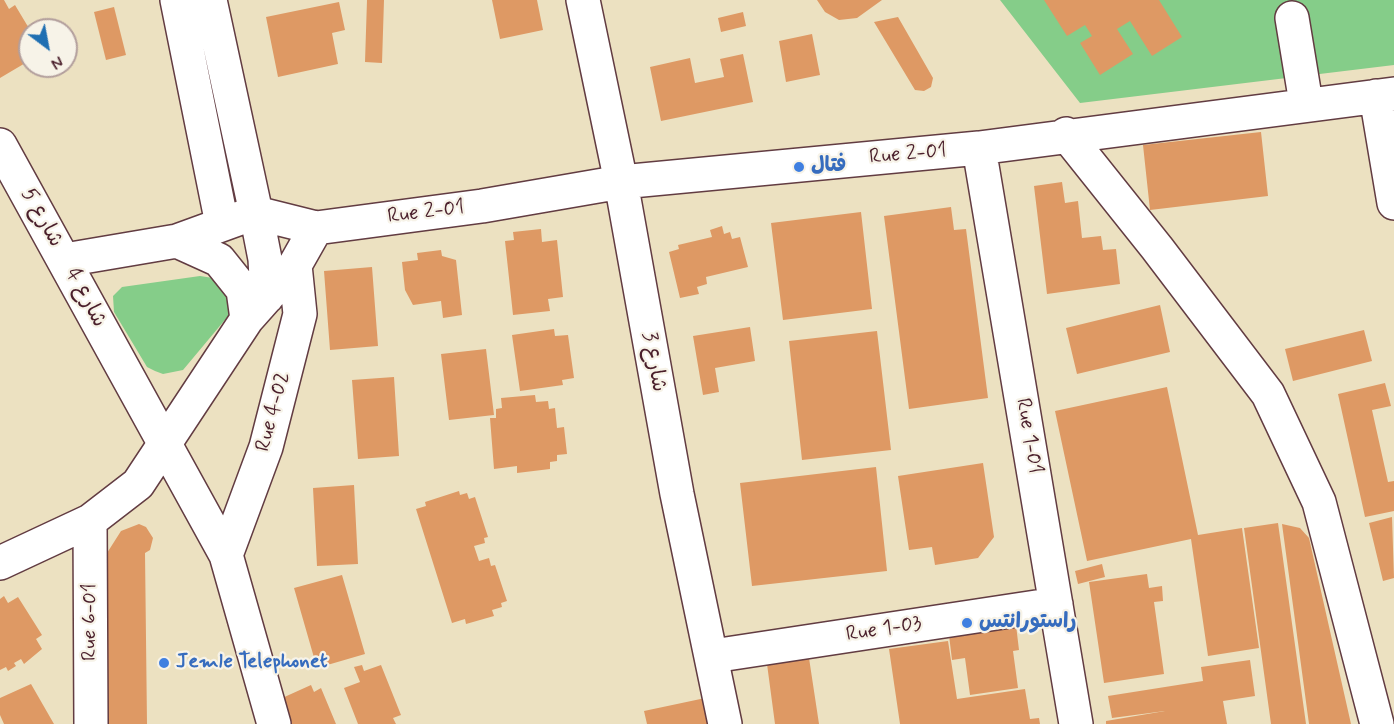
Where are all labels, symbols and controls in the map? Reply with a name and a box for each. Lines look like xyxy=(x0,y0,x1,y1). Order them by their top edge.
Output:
north arrow xyxy=(18,18,78,78)
text: N xyxy=(47,50,67,74)
street label: Rue 2-01 xyxy=(868,139,948,171)
place label: فتال xyxy=(811,154,846,180)
marker: فتال xyxy=(792,160,806,174)
street label: شارع 5 xyxy=(15,184,67,252)
street label: Rue 2-01 xyxy=(386,196,466,230)
street label: شارع 4 xyxy=(59,264,111,332)
street label: شارع 3 xyxy=(635,330,671,394)
street label: Rue 4-02 xyxy=(251,369,297,455)
street label: Rue 1-01 xyxy=(1009,396,1047,476)
street label: Rue 6-01 xyxy=(78,583,104,661)
place label: راستورانتس xyxy=(979,610,1076,636)
street label: Rue 1-03 xyxy=(844,612,924,648)
marker: راستورانتس xyxy=(960,616,974,630)
place label: Jemle Telephonet xyxy=(176,650,328,676)
marker: Jemle Telephonet xyxy=(157,656,171,670)

